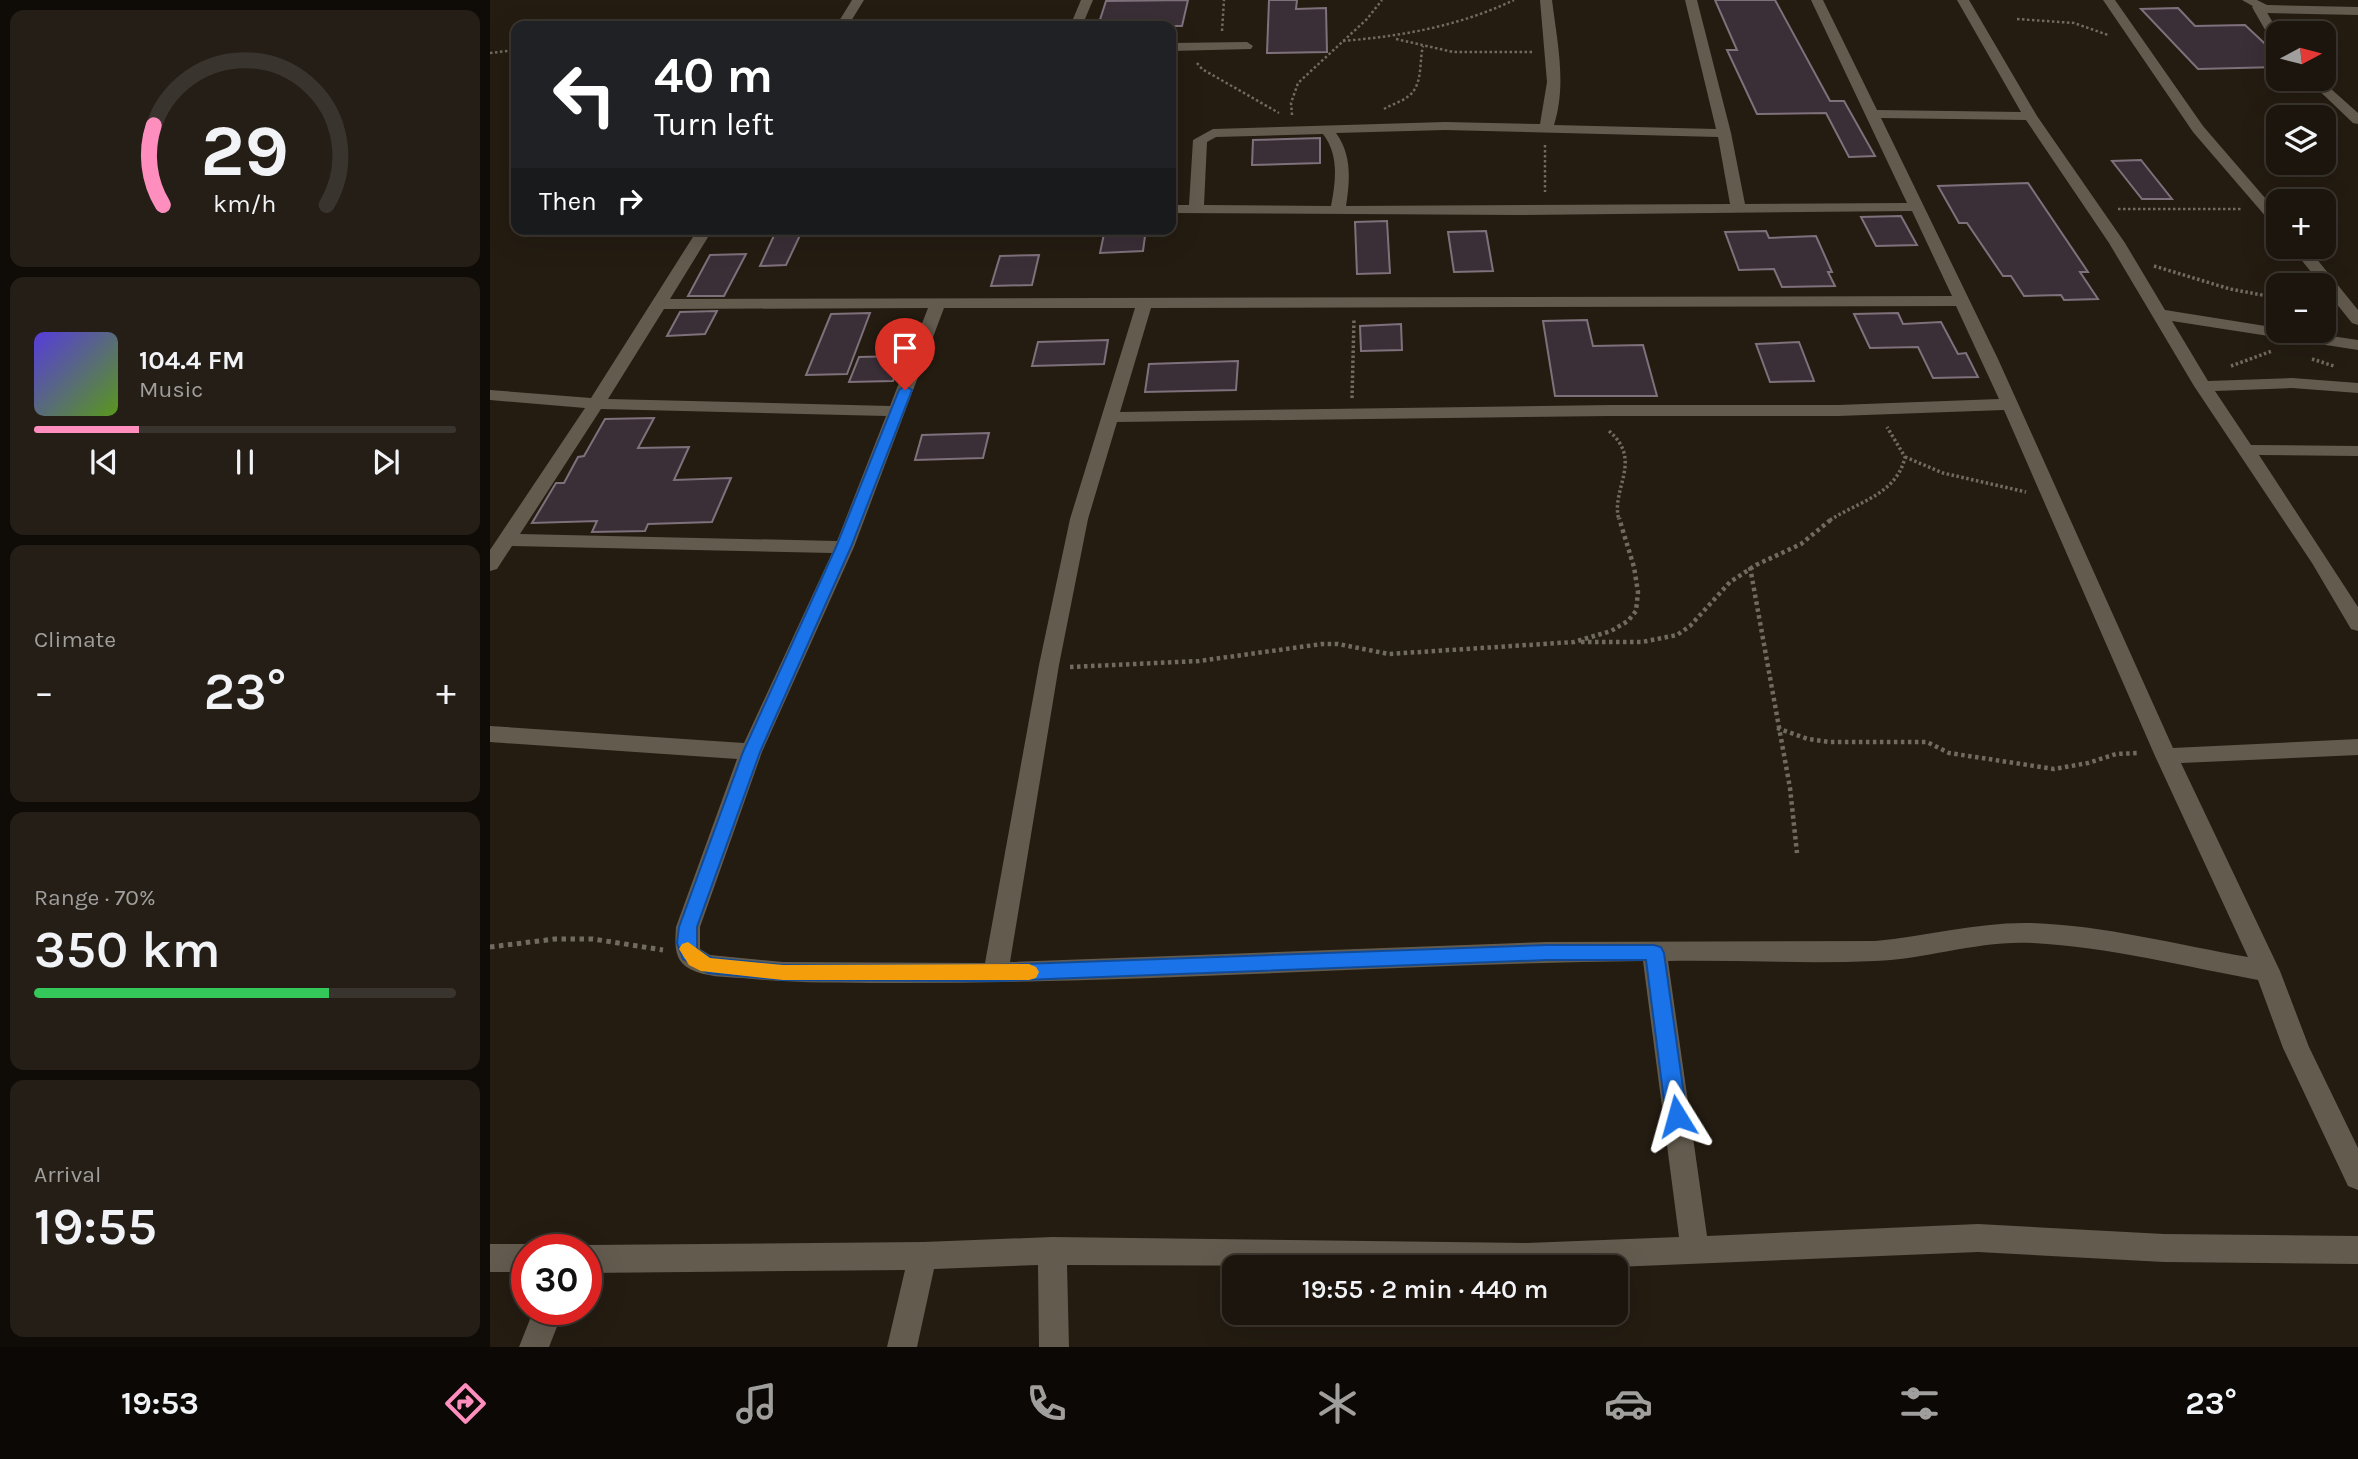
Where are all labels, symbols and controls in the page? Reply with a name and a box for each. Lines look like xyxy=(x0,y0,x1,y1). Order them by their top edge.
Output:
north arrow xyxy=(2266,21,2336,91)
map controls xyxy=(2266,21,2336,343)
text: 40 m xyxy=(654,47,773,104)
icon: left xyxy=(539,49,630,140)
button: layers xyxy=(2266,105,2336,175)
text: Turn left xyxy=(654,106,774,143)
text: 29 xyxy=(201,108,289,193)
icon: right xyxy=(611,182,649,220)
text: Then xyxy=(539,186,597,217)
text: km/h xyxy=(213,189,277,218)
button: + xyxy=(2266,189,2336,259)
button: − xyxy=(2266,273,2336,343)
pin xyxy=(875,318,935,390)
icon: arrive xyxy=(886,329,924,367)
text: 104.4 FM xyxy=(139,345,245,376)
text: Music xyxy=(139,376,203,403)
icon: previous xyxy=(85,443,123,481)
icon: pause xyxy=(226,443,264,481)
icon: next xyxy=(367,443,405,481)
text: Climate xyxy=(34,626,116,653)
text: 23° xyxy=(204,661,286,722)
text: − xyxy=(34,670,54,715)
text: + xyxy=(436,670,456,715)
text: Range · 70% xyxy=(34,884,156,911)
text: 350 km xyxy=(34,919,221,980)
position arrow xyxy=(1640,1079,1714,1153)
text: Arrival xyxy=(34,1161,101,1188)
text: 19:55 xyxy=(34,1196,157,1257)
speed limit sign: 30 xyxy=(511,1234,602,1325)
text: 19:55 · 2 min · 440 m xyxy=(1302,1274,1548,1305)
icon: directions xyxy=(441,1379,490,1428)
icon: music xyxy=(732,1379,781,1428)
icon: phone xyxy=(1022,1379,1071,1428)
icon: climate xyxy=(1313,1379,1362,1428)
icon: car xyxy=(1604,1379,1653,1428)
icon: filters xyxy=(1895,1379,1944,1428)
text: 19:53 xyxy=(121,1385,199,1422)
text: 23° xyxy=(2185,1385,2237,1422)

